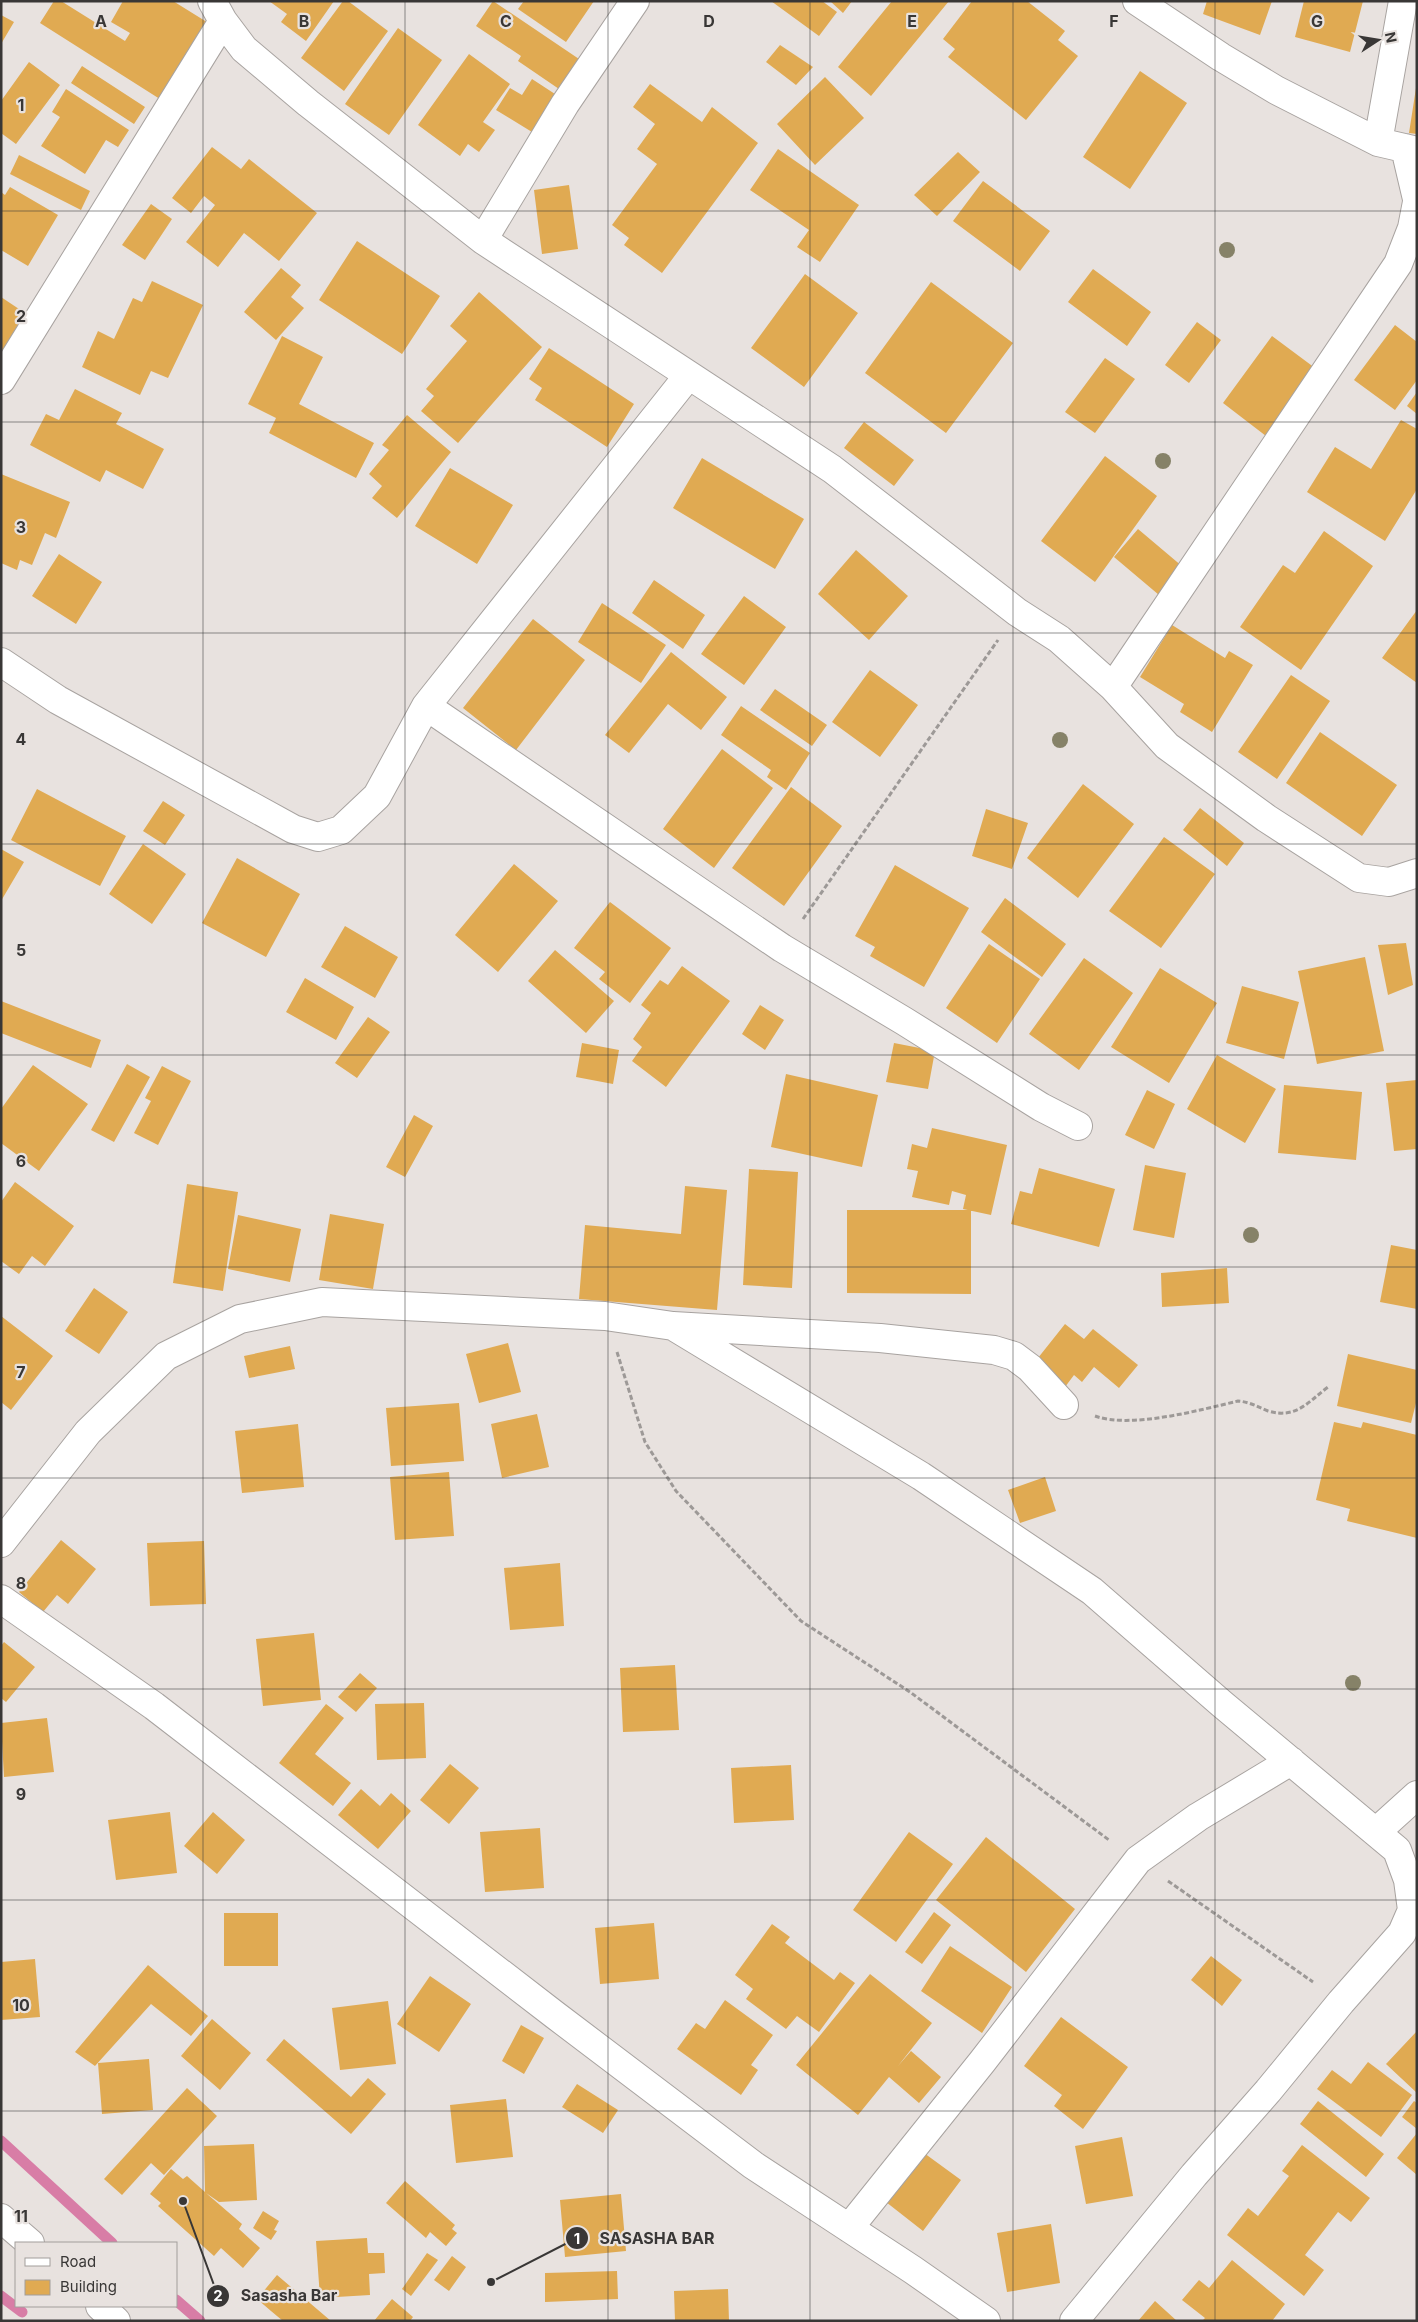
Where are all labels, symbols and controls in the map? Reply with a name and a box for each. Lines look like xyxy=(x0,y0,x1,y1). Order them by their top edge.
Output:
text: A xyxy=(95,11,107,31)
text: B xyxy=(299,11,309,31)
text: C xyxy=(500,11,512,31)
text: D xyxy=(703,11,715,31)
text: E xyxy=(907,11,917,31)
text: F xyxy=(1109,11,1119,31)
text: G xyxy=(1311,11,1323,31)
north arrow xyxy=(1353,15,1403,65)
text: N xyxy=(1382,30,1401,44)
text: 1 xyxy=(18,95,24,115)
text: 2 xyxy=(16,306,26,326)
text: 3 xyxy=(16,517,26,537)
text: 4 xyxy=(16,729,27,749)
text: 5 xyxy=(16,940,26,960)
text: 6 xyxy=(16,1151,26,1171)
text: 7 xyxy=(16,1362,26,1382)
text: 8 xyxy=(16,1573,26,1593)
text: 9 xyxy=(16,1784,26,1804)
text: 10 xyxy=(12,1995,30,2015)
text: 11 xyxy=(14,2206,28,2226)
callout: SASASHA BAR xyxy=(564,2223,725,2254)
text: SASASHA BAR xyxy=(599,2228,715,2248)
text: 1 xyxy=(574,2229,580,2248)
legend xyxy=(15,2242,178,2307)
text: Road xyxy=(60,2252,96,2271)
text: Building xyxy=(60,2277,117,2296)
callout: Sasasha Bar xyxy=(205,2280,347,2311)
text: Sasasha Bar xyxy=(241,2285,338,2305)
text: 2 xyxy=(213,2286,223,2305)

